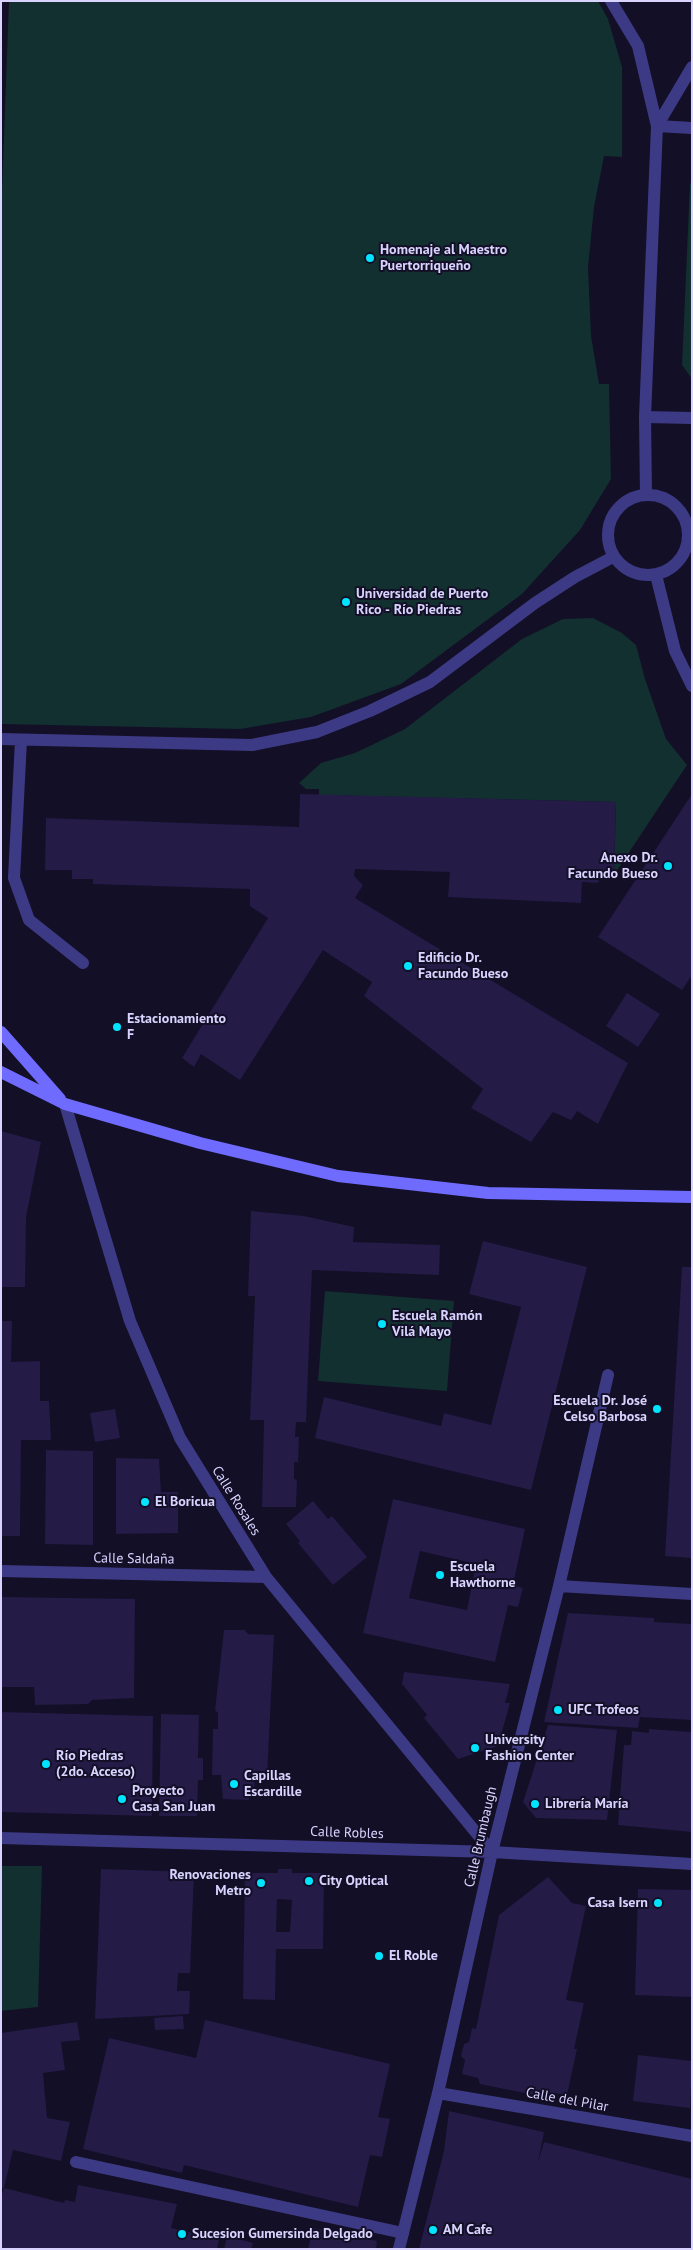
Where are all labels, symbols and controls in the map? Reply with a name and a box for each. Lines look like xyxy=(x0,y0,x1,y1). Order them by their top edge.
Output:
place label: Homenaje al Maestro Puertorriqueño xyxy=(380,242,507,274)
marker: Homenaje al Maestro Puertorriqueño xyxy=(364,252,376,264)
place label: Universidad de Puerto Rico - Río Piedras xyxy=(356,586,488,618)
marker: Universidad de Puerto Rico - Río Piedras xyxy=(340,596,352,608)
place label: Anexo Dr. Facundo Bueso xyxy=(568,850,658,882)
marker: Anexo Dr. Facundo Bueso xyxy=(662,860,674,872)
place label: Edificio Dr. Facundo Bueso xyxy=(418,950,508,982)
marker: Edificio Dr. Facundo Bueso xyxy=(402,960,414,972)
place label: Estacionamiento F xyxy=(127,1011,226,1044)
marker: Estacionamiento F xyxy=(111,1021,123,1033)
place label: Escuela Ramón Vilá Mayo xyxy=(392,1308,482,1340)
marker: Escuela Ramón Vilá Mayo xyxy=(376,1318,388,1330)
place label: Escuela Dr. José Celso Barbosa xyxy=(553,1393,647,1425)
marker: Escuela Dr. José Celso Barbosa xyxy=(651,1403,663,1415)
street label: Calle Rosales xyxy=(208,1463,264,1539)
place label: El Boricua xyxy=(155,1494,215,1510)
marker: El Boricua xyxy=(139,1496,151,1508)
street label: Calle Saldaña xyxy=(93,1550,175,1568)
place label: Escuela Hawthorne xyxy=(450,1559,516,1591)
marker: Escuela Hawthorne xyxy=(434,1569,446,1581)
place label: UFC Trofeos xyxy=(568,1702,639,1718)
marker: UFC Trofeos xyxy=(552,1704,564,1716)
place label: University Fashion Center xyxy=(485,1732,574,1764)
marker: University Fashion Center xyxy=(469,1742,481,1754)
place label: Río Piedras (2do. Acceso) xyxy=(56,1748,135,1780)
marker: Río Piedras (2do. Acceso) xyxy=(40,1758,52,1770)
place label: Capillas Escardille xyxy=(244,1768,302,1800)
marker: Capillas Escardille xyxy=(228,1778,240,1790)
place label: Proyecto Casa San Juan xyxy=(132,1783,215,1815)
street label: Calle Brumbaugh xyxy=(461,1785,501,1889)
marker: Proyecto Casa San Juan xyxy=(116,1793,128,1805)
place label: Librería María xyxy=(545,1796,628,1812)
marker: Librería María xyxy=(529,1798,541,1810)
street label: Calle Robles xyxy=(310,1823,384,1843)
place label: Renovaciones Metro xyxy=(170,1867,251,1900)
place label: City Optical xyxy=(319,1873,388,1889)
marker: City Optical xyxy=(303,1875,315,1887)
marker: Renovaciones Metro xyxy=(255,1877,267,1889)
place label: Casa Isern xyxy=(587,1895,648,1911)
marker: Casa Isern xyxy=(652,1897,664,1909)
place label: El Roble xyxy=(389,1948,438,1964)
marker: El Roble xyxy=(373,1950,385,1962)
street label: Calle del Pilar xyxy=(524,2084,610,2116)
place label: AM Cafe xyxy=(443,2222,492,2238)
marker: AM Cafe xyxy=(427,2224,439,2236)
place label: Sucesion Gumersinda Delgado xyxy=(192,2226,373,2242)
marker: Sucesion Gumersinda Delgado xyxy=(176,2228,188,2240)

